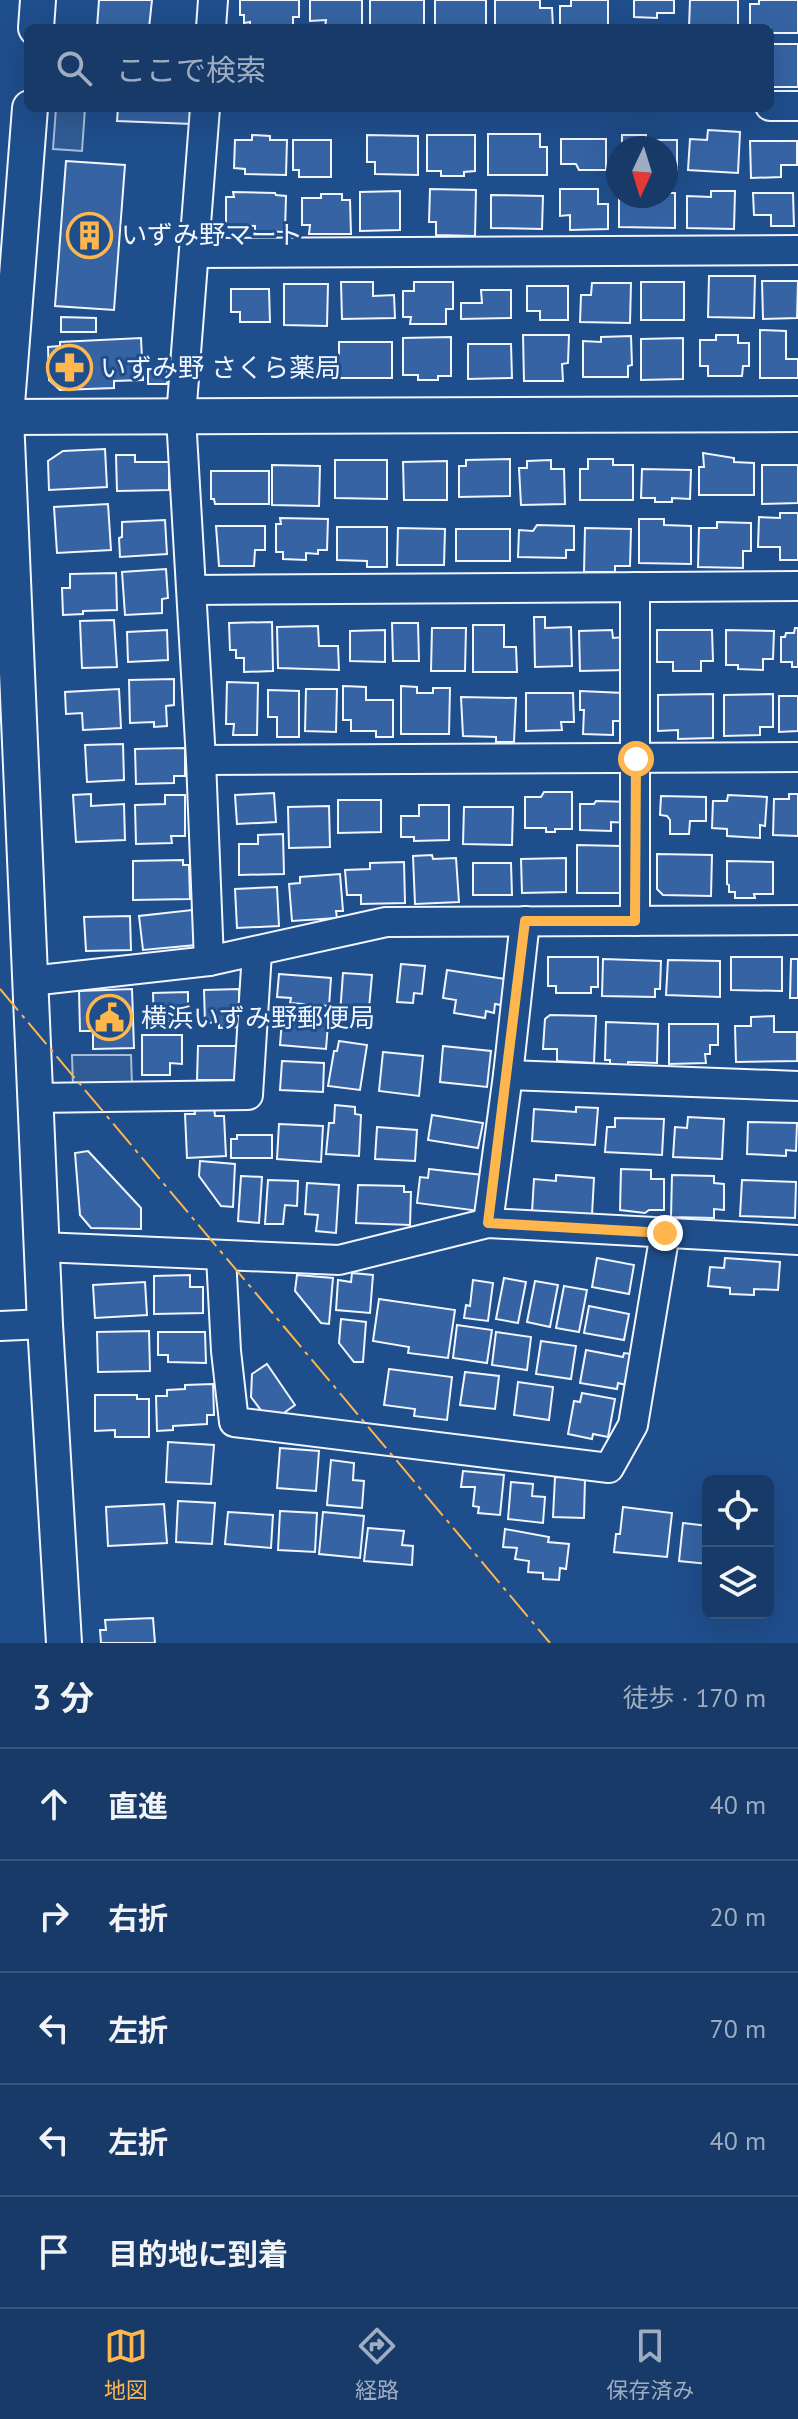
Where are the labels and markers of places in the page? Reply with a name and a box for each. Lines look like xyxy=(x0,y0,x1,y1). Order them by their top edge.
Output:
building icon: いずみ野マート xyxy=(66,211,114,259)
place label: いずみ野マート xyxy=(121,218,303,251)
pharmacy icon: いずみ野 さくら薬局 xyxy=(45,344,93,392)
place label: いずみ野 さくら薬局 xyxy=(100,351,341,384)
public building icon: 横浜いずみ野郵便局 xyxy=(86,994,134,1042)
place label: 横浜いずみ野郵便局 xyxy=(141,1001,375,1034)

